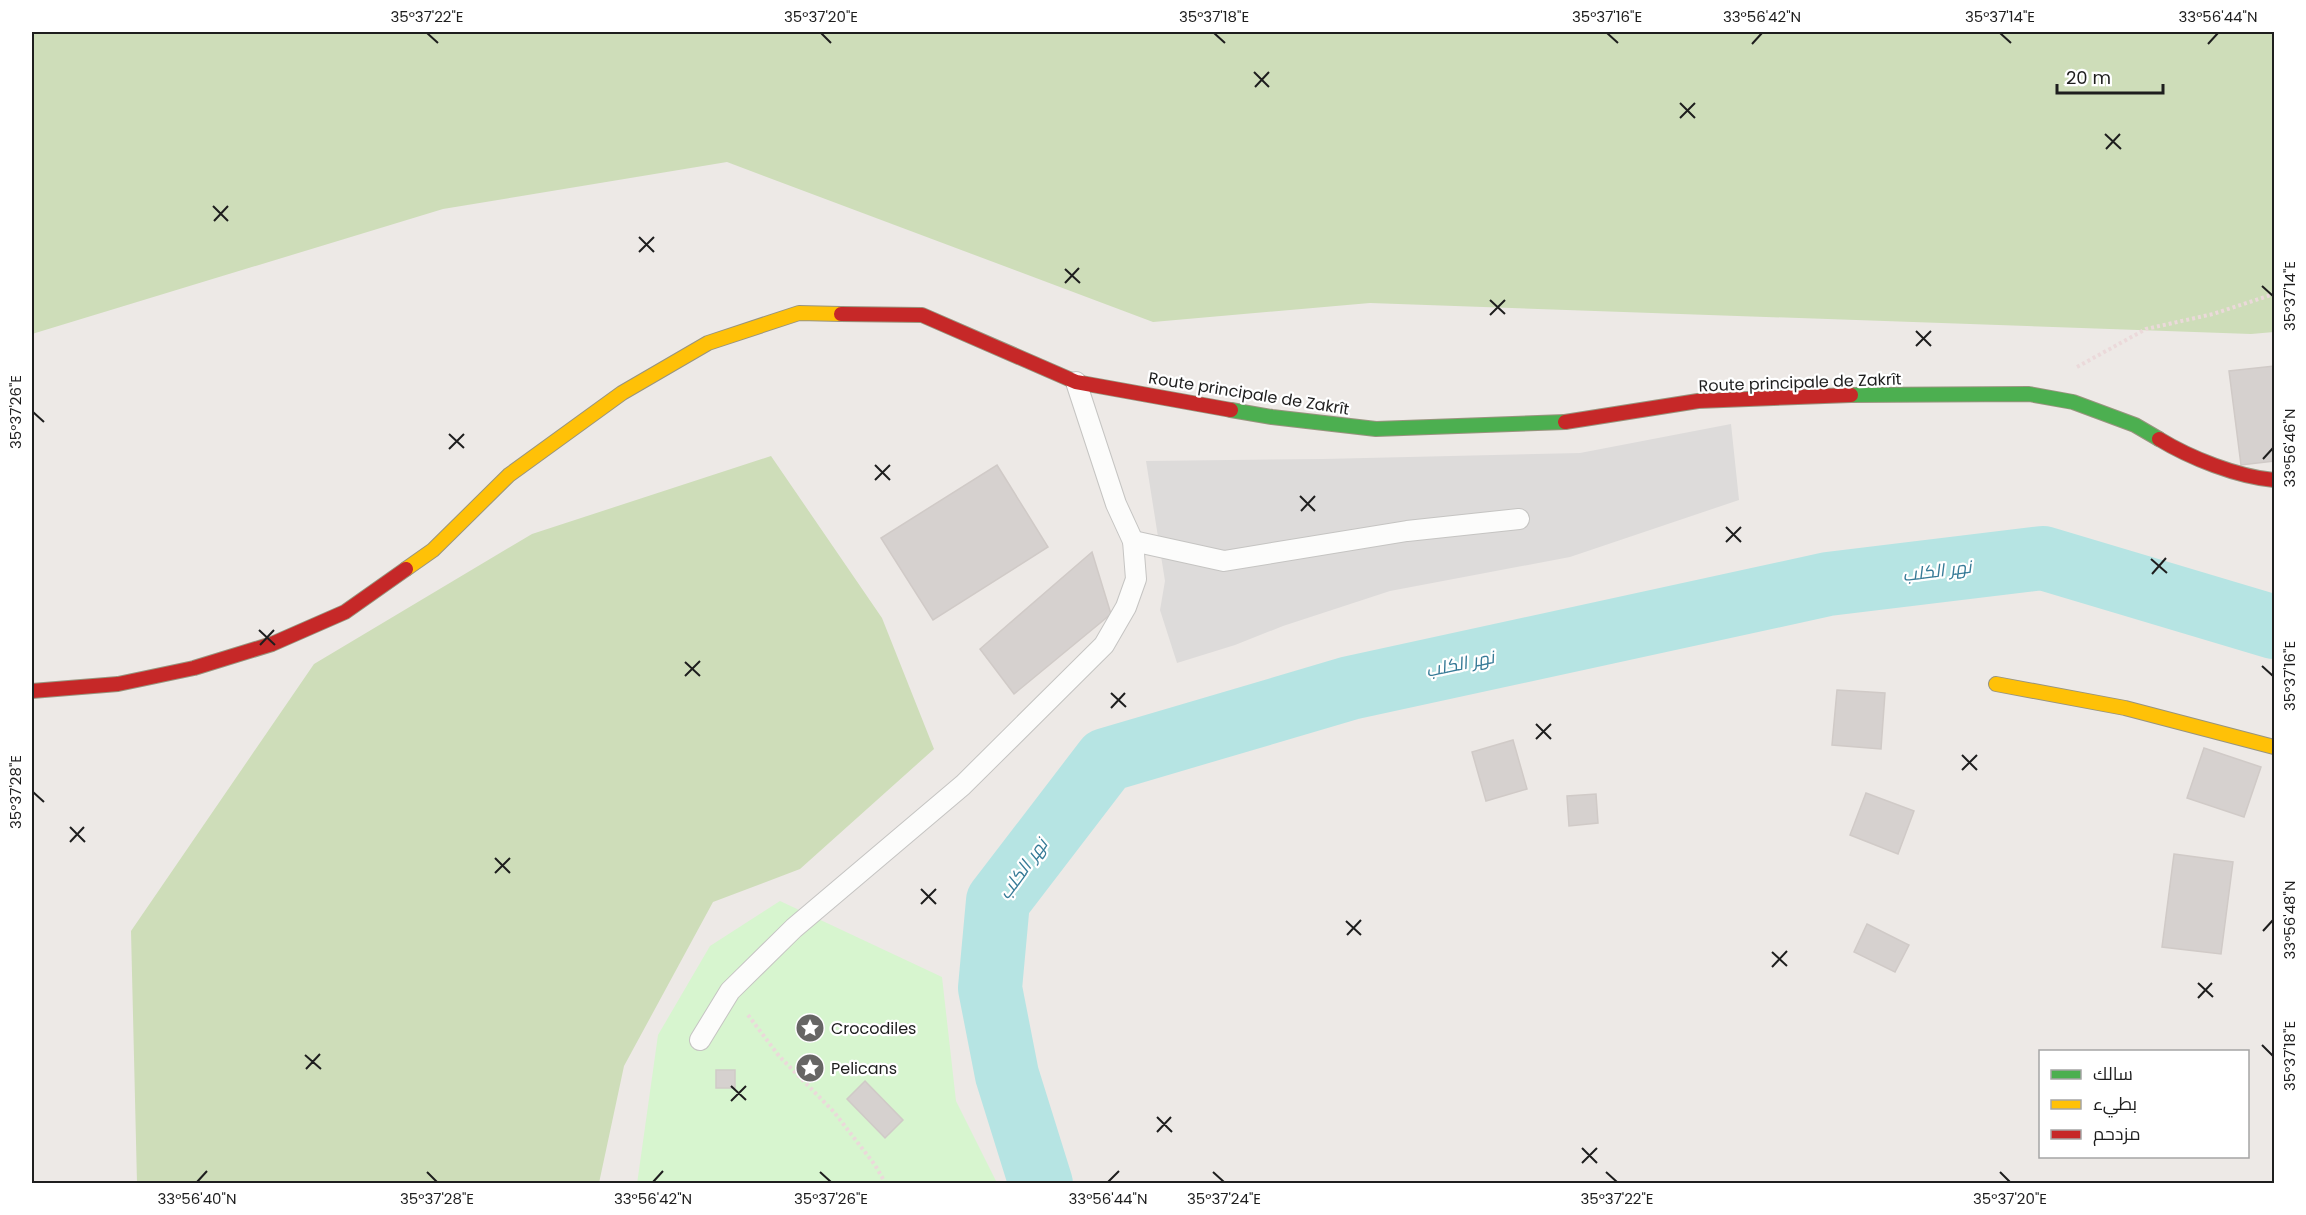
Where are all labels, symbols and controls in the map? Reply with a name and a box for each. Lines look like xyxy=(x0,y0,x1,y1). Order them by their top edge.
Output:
text: 35°37'22"E xyxy=(390,6,464,27)
text: 35°37'20"E xyxy=(784,6,858,27)
text: 35°37'18"E xyxy=(1179,6,1249,27)
text: 35°37'16"E xyxy=(1572,6,1642,27)
text: 33°56'42"N xyxy=(1723,6,1801,27)
text: 35°37'14"E xyxy=(1965,6,2035,27)
text: 33°56'44"N xyxy=(2179,6,2257,27)
scale bar xyxy=(2057,57,2164,95)
text: 20 m xyxy=(2066,65,2111,90)
text: 35°37'14"E xyxy=(2279,261,2300,331)
street label: Route principale de Zakrît xyxy=(1147,366,1351,421)
street label: Route principale de Zakrît xyxy=(1698,367,1902,398)
text: 35°37'26"E xyxy=(5,375,26,449)
text: 33°56'46"N xyxy=(2279,408,2300,488)
water label: نهر الكلب xyxy=(1901,554,1975,587)
text: 35°37'16"E xyxy=(2279,641,2300,711)
water label: نهر الكلب xyxy=(1423,644,1499,683)
text: 35°37'28"E xyxy=(5,755,26,829)
water label: نهر الكلب xyxy=(992,832,1054,904)
text: 33°56'48"N xyxy=(2279,881,2300,959)
place icon: Crocodiles xyxy=(794,1012,826,1044)
place label: Crocodiles xyxy=(831,1017,916,1040)
text: 35°37'18"E xyxy=(2279,1021,2300,1091)
legend xyxy=(2039,1050,2249,1158)
place icon: Pelicans xyxy=(794,1052,826,1084)
place label: Pelicans xyxy=(831,1057,897,1080)
text: سالك xyxy=(2093,1061,2133,1086)
text: بطيء xyxy=(2093,1091,2137,1118)
text: مزدحم xyxy=(2093,1121,2141,1146)
text: 33°56'40"N xyxy=(158,1188,236,1209)
text: 35°37'28"E xyxy=(400,1188,474,1209)
text: 33°56'42"N xyxy=(614,1188,692,1209)
text: 35°37'26"E xyxy=(794,1188,868,1209)
text: 33°56'44"N xyxy=(1069,1188,1147,1209)
text: 35°37'24"E xyxy=(1187,1188,1261,1209)
text: 35°37'22"E xyxy=(1580,1188,1654,1209)
text: 35°37'20"E xyxy=(1973,1188,2047,1209)

